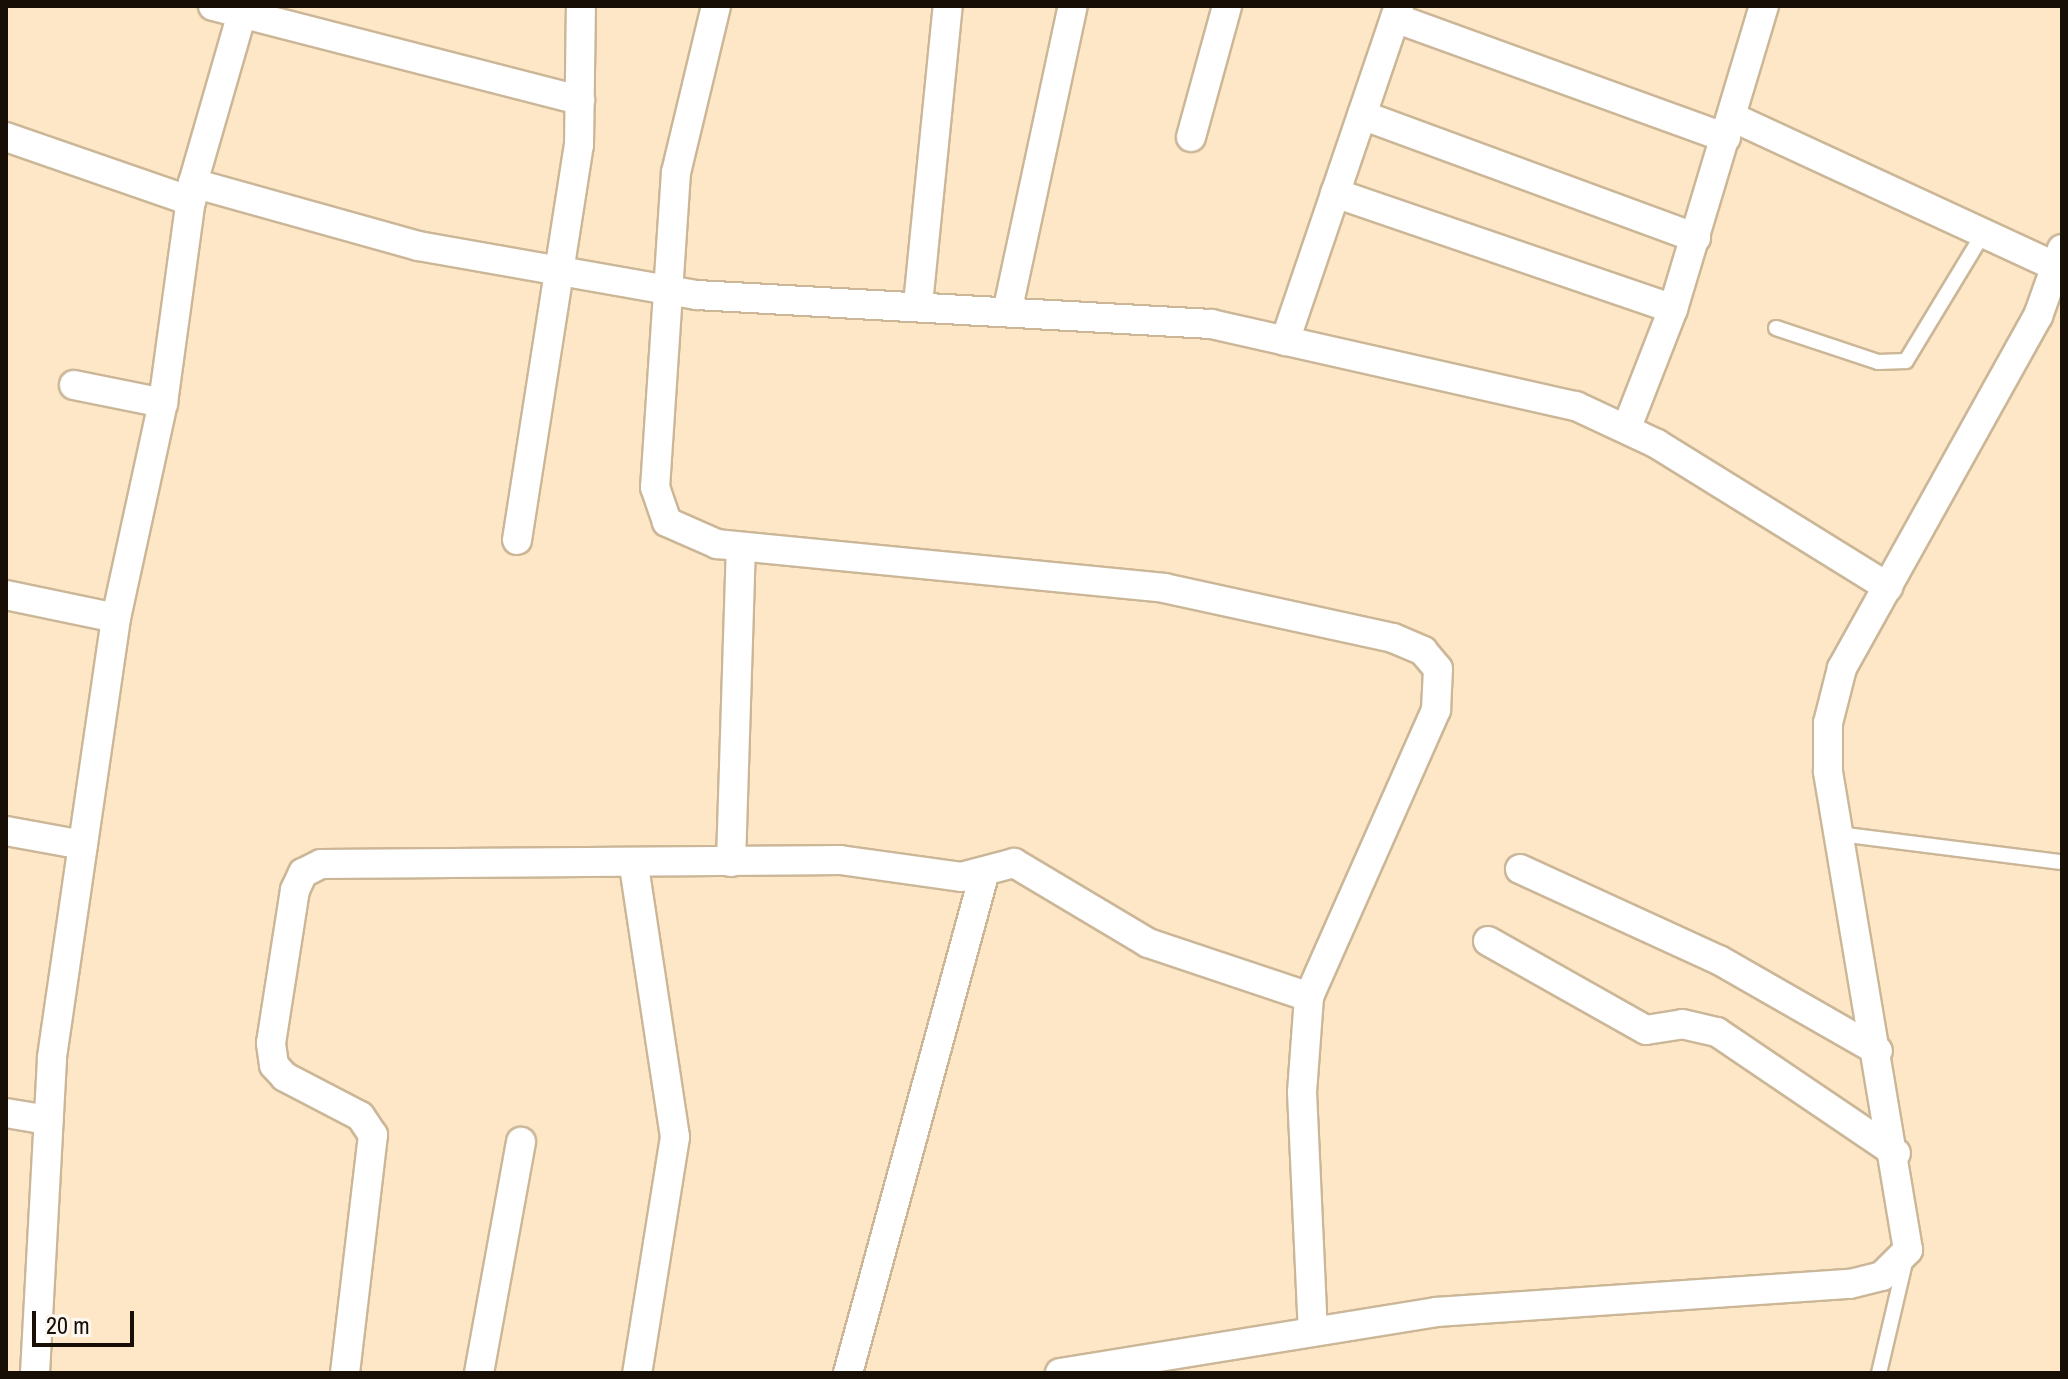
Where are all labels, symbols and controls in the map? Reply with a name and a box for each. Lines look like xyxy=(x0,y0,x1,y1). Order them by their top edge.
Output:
scale bar xyxy=(36,1295,138,1345)
text: 20 m xyxy=(46,1309,90,1341)

